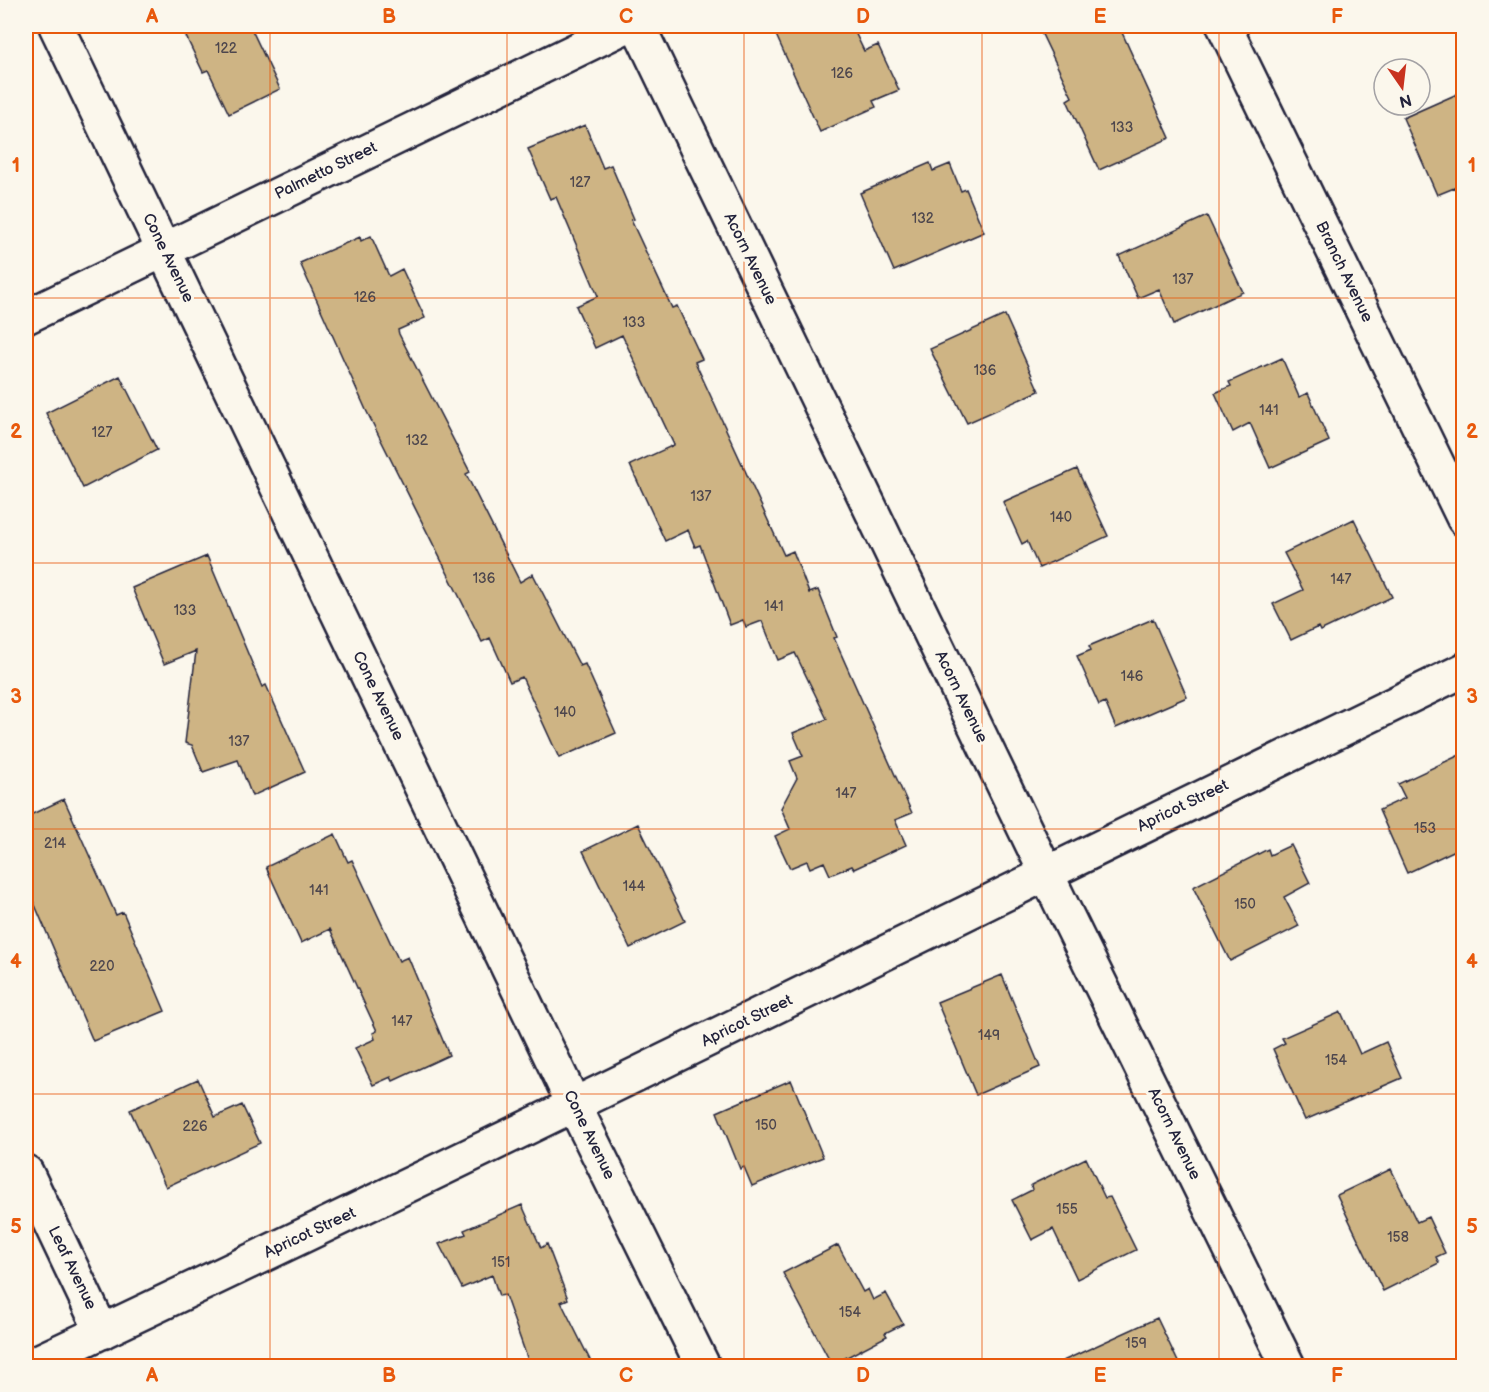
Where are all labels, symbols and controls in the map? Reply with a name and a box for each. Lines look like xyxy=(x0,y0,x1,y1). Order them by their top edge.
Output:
text: A xyxy=(145,5,159,29)
text: B xyxy=(382,5,396,29)
text: C xyxy=(619,5,633,29)
text: D xyxy=(856,5,870,29)
text: E xyxy=(1094,5,1107,29)
text: F xyxy=(1331,5,1343,29)
house number: 122 xyxy=(215,40,238,57)
north arrow xyxy=(1372,57,1432,117)
house number: 126 xyxy=(831,65,854,82)
text: N xyxy=(1397,89,1413,111)
house number: 133 xyxy=(1111,119,1133,136)
street label: Palmetto Street xyxy=(272,138,380,204)
text: 1 xyxy=(12,154,20,178)
text: 1 xyxy=(1468,154,1476,178)
house number: 127 xyxy=(570,174,590,191)
street label: Cone Avenue xyxy=(138,210,198,306)
street label: Acorn Avenue xyxy=(720,210,781,309)
house number: 132 xyxy=(912,210,935,227)
street label: Branch Avenue xyxy=(1311,218,1377,326)
house number: 137 xyxy=(1173,271,1194,288)
house number: 126 xyxy=(354,289,377,306)
house number: 133 xyxy=(623,314,645,331)
house number: 136 xyxy=(974,362,997,379)
house number: 141 xyxy=(1259,402,1279,419)
text: 2 xyxy=(10,420,22,444)
text: 2 xyxy=(1466,420,1478,444)
house number: 127 xyxy=(92,424,112,441)
house number: 132 xyxy=(406,432,429,449)
house number: 137 xyxy=(691,488,712,505)
house number: 140 xyxy=(1050,509,1072,526)
house number: 136 xyxy=(473,570,496,587)
house number: 147 xyxy=(1331,571,1352,588)
house number: 141 xyxy=(764,598,784,615)
house number: 133 xyxy=(174,602,196,619)
street label: Cone Avenue xyxy=(348,648,408,744)
street label: Acorn Avenue xyxy=(931,648,992,747)
house number: 146 xyxy=(1121,668,1144,685)
text: 3 xyxy=(10,685,22,709)
text: 3 xyxy=(1466,685,1478,709)
house number: 140 xyxy=(554,704,576,721)
house number: 137 xyxy=(229,733,250,750)
street label: Apricot Street xyxy=(1134,776,1232,836)
house number: 147 xyxy=(836,785,857,802)
house number: 153 xyxy=(1414,820,1436,837)
house number: 214 xyxy=(44,835,66,852)
house number: 144 xyxy=(623,878,646,895)
house number: 141 xyxy=(309,882,329,899)
house number: 150 xyxy=(1234,896,1256,913)
text: 4 xyxy=(10,950,22,974)
text: 4 xyxy=(1466,950,1478,974)
house number: 220 xyxy=(90,958,114,975)
street label: Apricot Street xyxy=(698,991,796,1051)
house number: 147 xyxy=(392,1013,413,1030)
house number: 149 xyxy=(978,1027,1000,1044)
house number: 154 xyxy=(1325,1052,1347,1069)
street label: Acorn Avenue xyxy=(1144,1085,1205,1184)
street label: Cone Avenue xyxy=(559,1087,619,1183)
house number: 150 xyxy=(755,1117,777,1134)
house number: 226 xyxy=(182,1118,208,1135)
house number: 155 xyxy=(1056,1201,1078,1218)
street label: Apricot Street xyxy=(261,1203,359,1262)
text: 5 xyxy=(10,1215,22,1239)
text: 5 xyxy=(1466,1215,1478,1239)
street label: Leaf Avenue xyxy=(44,1223,101,1313)
house number: 158 xyxy=(1387,1229,1409,1246)
house number: 151 xyxy=(492,1254,510,1271)
house number: 154 xyxy=(839,1304,861,1321)
house number: 159 xyxy=(1125,1335,1147,1352)
text: A xyxy=(145,1364,159,1388)
text: B xyxy=(382,1364,396,1388)
text: C xyxy=(619,1364,633,1388)
text: D xyxy=(856,1364,870,1388)
text: E xyxy=(1094,1364,1107,1388)
text: F xyxy=(1331,1364,1343,1388)

